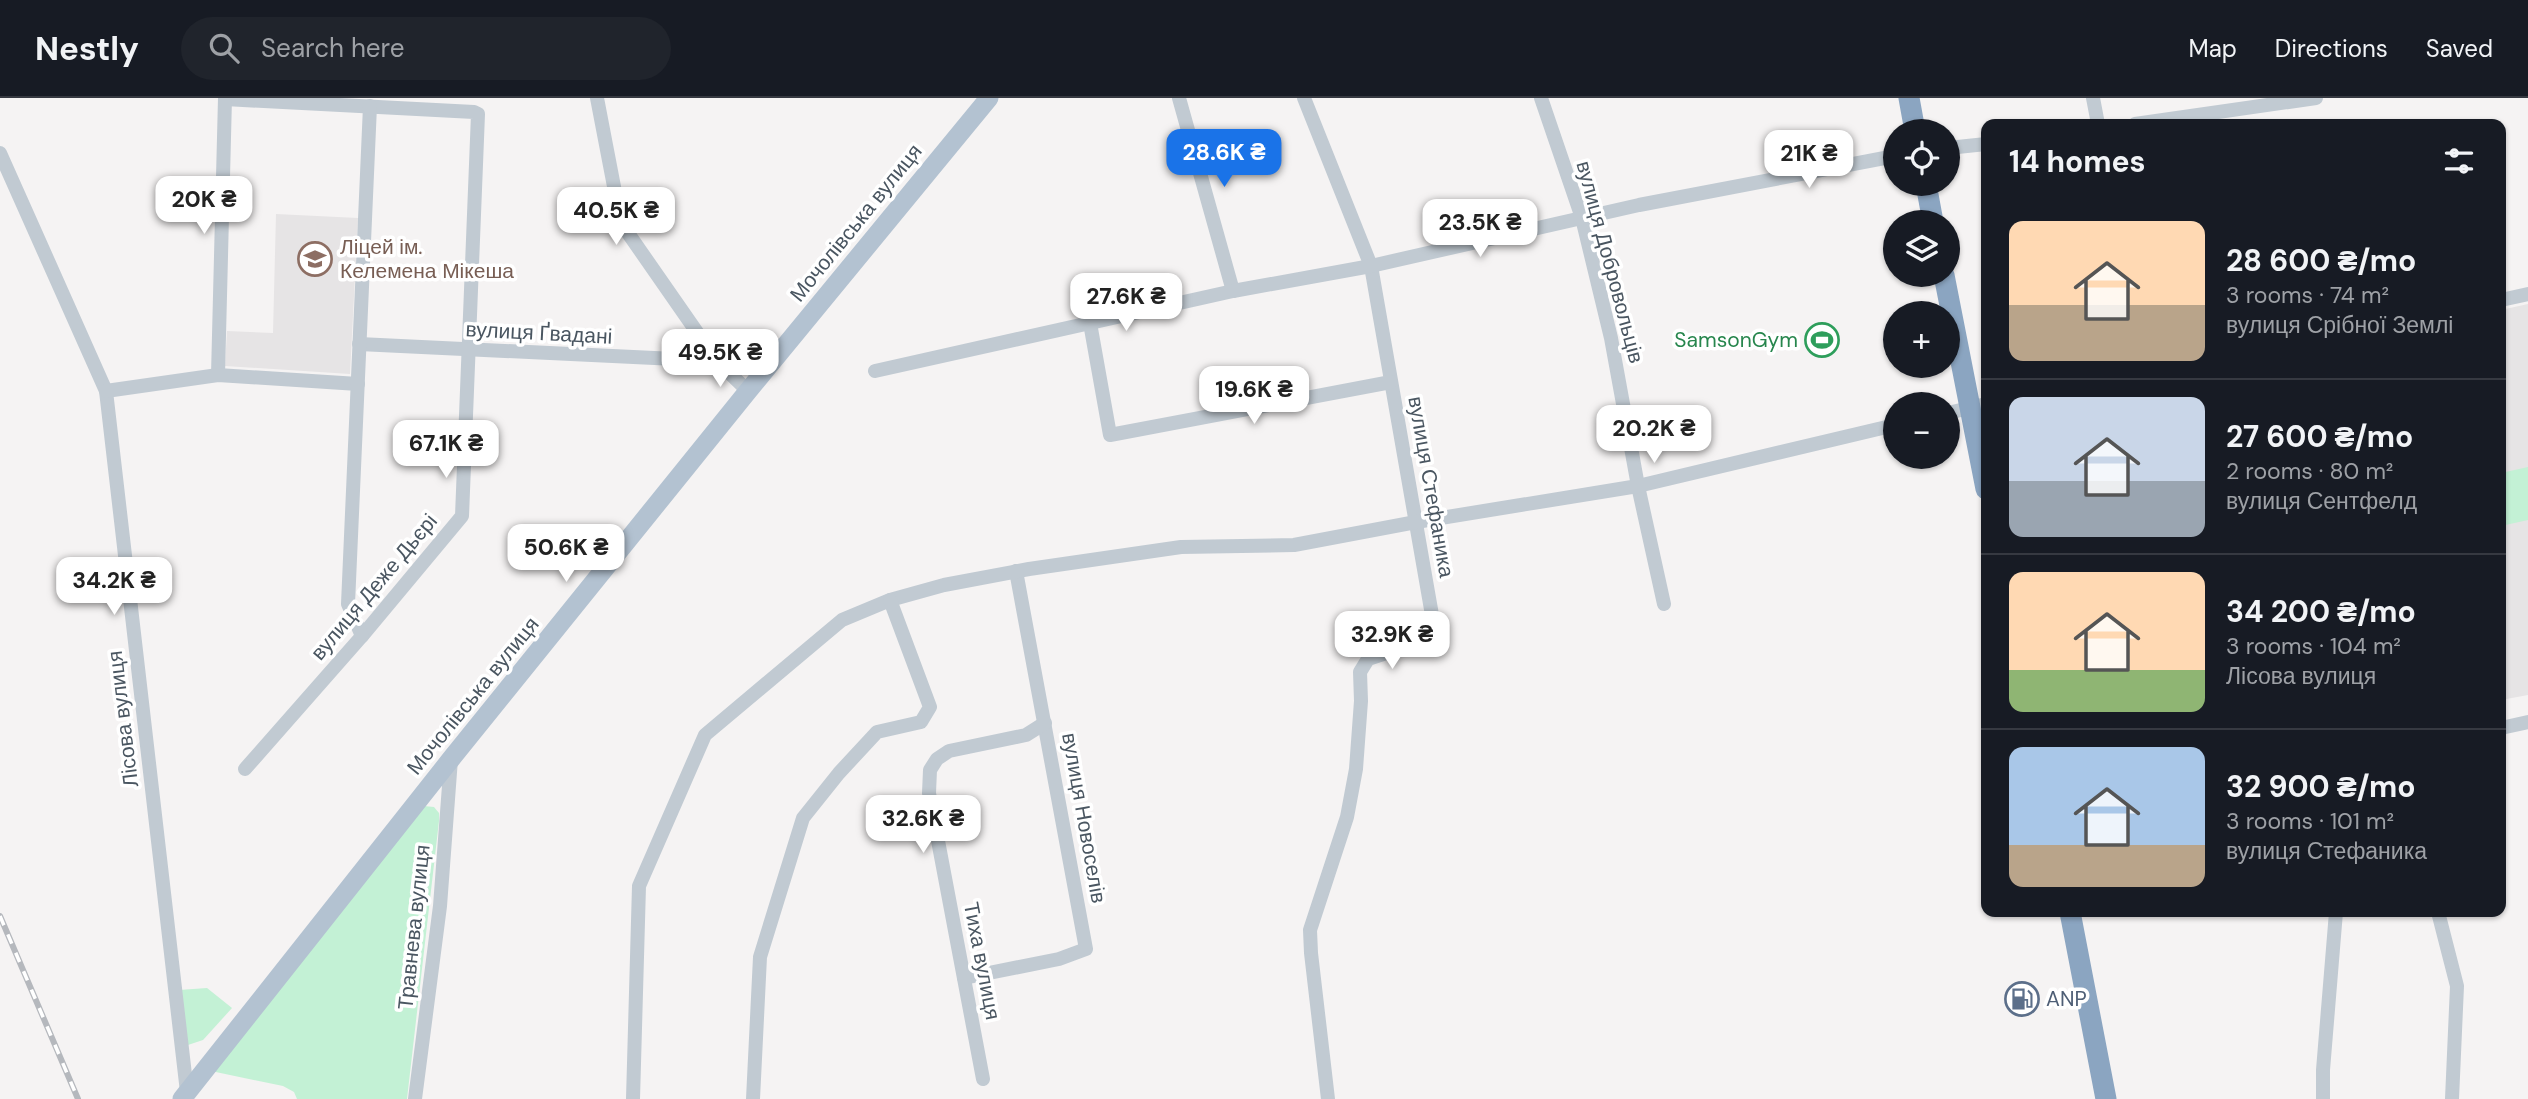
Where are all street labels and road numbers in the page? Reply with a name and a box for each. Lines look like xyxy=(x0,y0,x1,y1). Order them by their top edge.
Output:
street label: Мочолівська вулиця xyxy=(784,138,928,308)
street label: вулиця Добровольців xyxy=(1570,158,1650,366)
street label: вулиця Ґвадані xyxy=(465,315,613,351)
street label: вулиця Стефаника xyxy=(1401,394,1461,580)
street label: вулиця Деже Дьєрі xyxy=(304,508,444,666)
street label: Мочолівська вулиця xyxy=(401,611,545,781)
street label: Лісова вулиця xyxy=(101,649,145,789)
street label: вулиця Новоселів xyxy=(1055,731,1113,905)
street label: Травнева вулиця xyxy=(391,843,437,1011)
street label: Тиха вулиця xyxy=(957,900,1007,1022)

